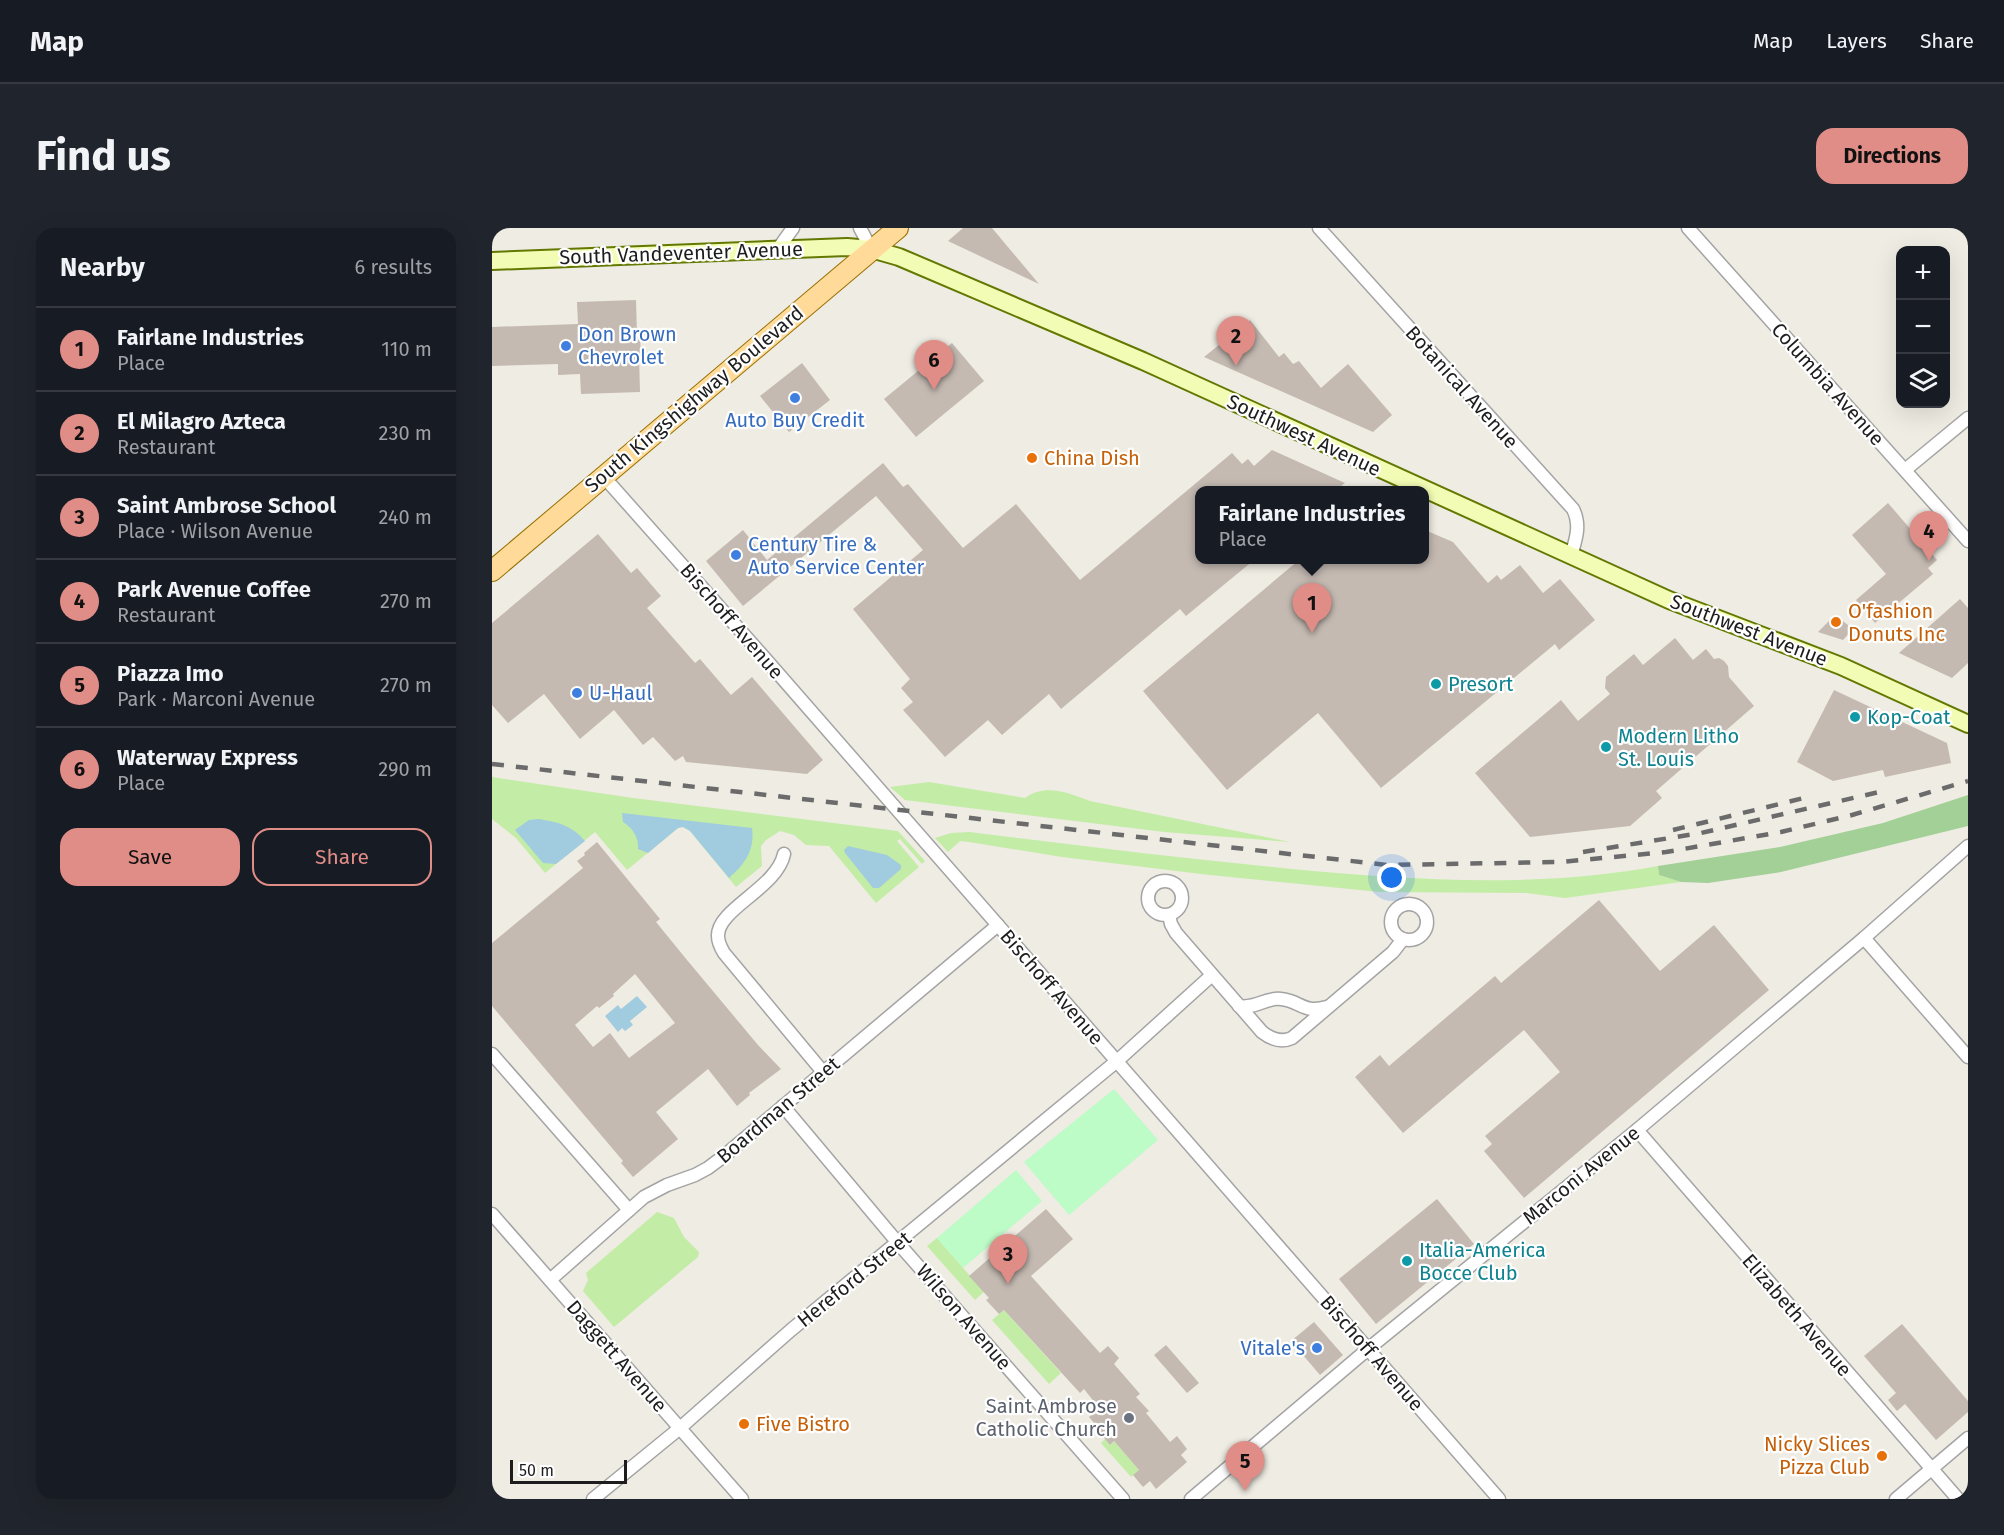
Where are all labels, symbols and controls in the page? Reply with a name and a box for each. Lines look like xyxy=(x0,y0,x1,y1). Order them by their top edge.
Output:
text: Map xyxy=(30,25,84,58)
text: Map xyxy=(1753,28,1793,54)
text: Layers xyxy=(1826,28,1887,54)
text: Share xyxy=(1920,28,1974,54)
button: Directions xyxy=(1816,128,1968,184)
text: Find us xyxy=(36,131,171,181)
street label: South Vandeventer Avenue xyxy=(559,237,803,269)
map controls xyxy=(1896,246,1950,408)
button: + xyxy=(1896,246,1950,300)
text: Nearby xyxy=(60,252,145,283)
text: 6 results xyxy=(355,255,432,279)
street label: South Kingshighway Boulevard xyxy=(580,300,808,498)
button: − xyxy=(1896,300,1950,354)
pin: 2 xyxy=(1216,316,1256,366)
street label: Columbia Avenue xyxy=(1766,318,1890,450)
street label: Botanical Avenue xyxy=(1401,321,1523,453)
place label: Don Brown Chevrolet xyxy=(578,322,677,369)
text: Fairlane Industries xyxy=(117,324,304,351)
text: 1 xyxy=(75,337,84,361)
text: 110 m xyxy=(381,337,432,361)
marker: Don Brown Chevrolet xyxy=(559,339,573,353)
pin: 6 xyxy=(914,340,954,390)
text: Place xyxy=(117,351,165,375)
button: layers xyxy=(1896,354,1950,408)
street label: Southwest Avenue xyxy=(1223,389,1385,481)
marker: Auto Buy Credit xyxy=(788,391,802,405)
text: El Milagro Azteca xyxy=(117,408,286,435)
place label: Auto Buy Credit xyxy=(725,408,866,432)
text: 2 xyxy=(74,421,85,445)
text: 230 m xyxy=(379,421,432,445)
text: Restaurant xyxy=(117,435,215,459)
place label: China Dish xyxy=(1044,446,1140,470)
marker: China Dish xyxy=(1025,451,1039,465)
popup xyxy=(1195,486,1429,564)
text: Saint Ambrose School xyxy=(117,492,336,519)
text: Fairlane Industries xyxy=(1219,500,1405,527)
text: 3 xyxy=(74,505,85,529)
text: 240 m xyxy=(378,505,432,529)
pin: 4 xyxy=(1910,512,1948,561)
text: Place · Wilson Avenue xyxy=(117,519,313,543)
text: Place xyxy=(1219,527,1267,551)
place label: Century Tire & Auto Service Center xyxy=(748,532,925,579)
marker: Century Tire & Auto Service Center xyxy=(729,548,743,562)
street label: Bischoff Avenue xyxy=(675,558,789,684)
text: Park Avenue Coffee xyxy=(117,576,311,603)
pin: 1 xyxy=(1292,584,1332,633)
text: 4 xyxy=(74,589,85,613)
text: 270 m xyxy=(380,589,432,613)
street label: Southwest Avenue xyxy=(1667,589,1831,671)
place label: O'fashion Donuts Inc xyxy=(1848,599,1945,646)
text: Restaurant xyxy=(117,603,215,627)
marker: O'fashion Donuts Inc xyxy=(1829,615,1843,629)
text: Piazza Imo xyxy=(117,660,223,687)
place label: Presort xyxy=(1448,672,1514,696)
text: 5 xyxy=(74,673,85,697)
text: 270 m xyxy=(380,673,432,697)
marker: Presort xyxy=(1429,677,1443,691)
place label: U-Haul xyxy=(589,681,652,705)
marker: U-Haul xyxy=(570,686,584,700)
text: Park · Marconi Avenue xyxy=(117,687,315,711)
place label: Kop-Coat xyxy=(1867,705,1951,729)
marker: Kop-Coat xyxy=(1848,710,1862,724)
place label: Modern Litho St. Louis xyxy=(1618,724,1739,771)
marker: Modern Litho St. Louis xyxy=(1599,740,1613,754)
text: Waterway Express xyxy=(117,744,298,771)
text: 6 xyxy=(74,757,85,781)
text: 290 m xyxy=(378,757,432,781)
text: Place xyxy=(117,771,165,795)
button: Save xyxy=(60,828,240,886)
button: Share xyxy=(252,828,432,886)
your location xyxy=(1377,863,1406,892)
street label: Bischoff Avenue xyxy=(995,924,1109,1050)
street label: Boardman Street xyxy=(712,1051,845,1168)
street label: Marconi Avenue xyxy=(1518,1121,1644,1229)
street label: Hereford Street xyxy=(792,1225,916,1332)
pin: 3 xyxy=(988,1234,1028,1284)
place label: Italia-America Bocce Club xyxy=(1419,1238,1546,1285)
street label: Elizabeth Avenue xyxy=(1737,1249,1857,1381)
marker: Italia-America Bocce Club xyxy=(1400,1254,1414,1268)
street label: Wilson Avenue xyxy=(911,1259,1017,1375)
street label: Bischoff Avenue xyxy=(1315,1290,1429,1416)
street label: Daggett Avenue xyxy=(562,1295,672,1417)
place label: Vitale's xyxy=(1241,1336,1305,1360)
marker: Vitale's xyxy=(1310,1341,1324,1355)
place label: Saint Ambrose Catholic Church xyxy=(975,1394,1117,1441)
marker: Saint Ambrose Catholic Church xyxy=(1122,1411,1136,1425)
place label: Five Bistro xyxy=(756,1412,850,1436)
marker: Five Bistro xyxy=(737,1417,751,1431)
place label: Nicky Slices Pizza Club xyxy=(1764,1432,1870,1479)
pin: 5 xyxy=(1226,1442,1264,1491)
marker: Nicky Slices Pizza Club xyxy=(1875,1449,1889,1463)
scale bar xyxy=(510,1457,627,1484)
text: 50 m xyxy=(519,1461,554,1480)

